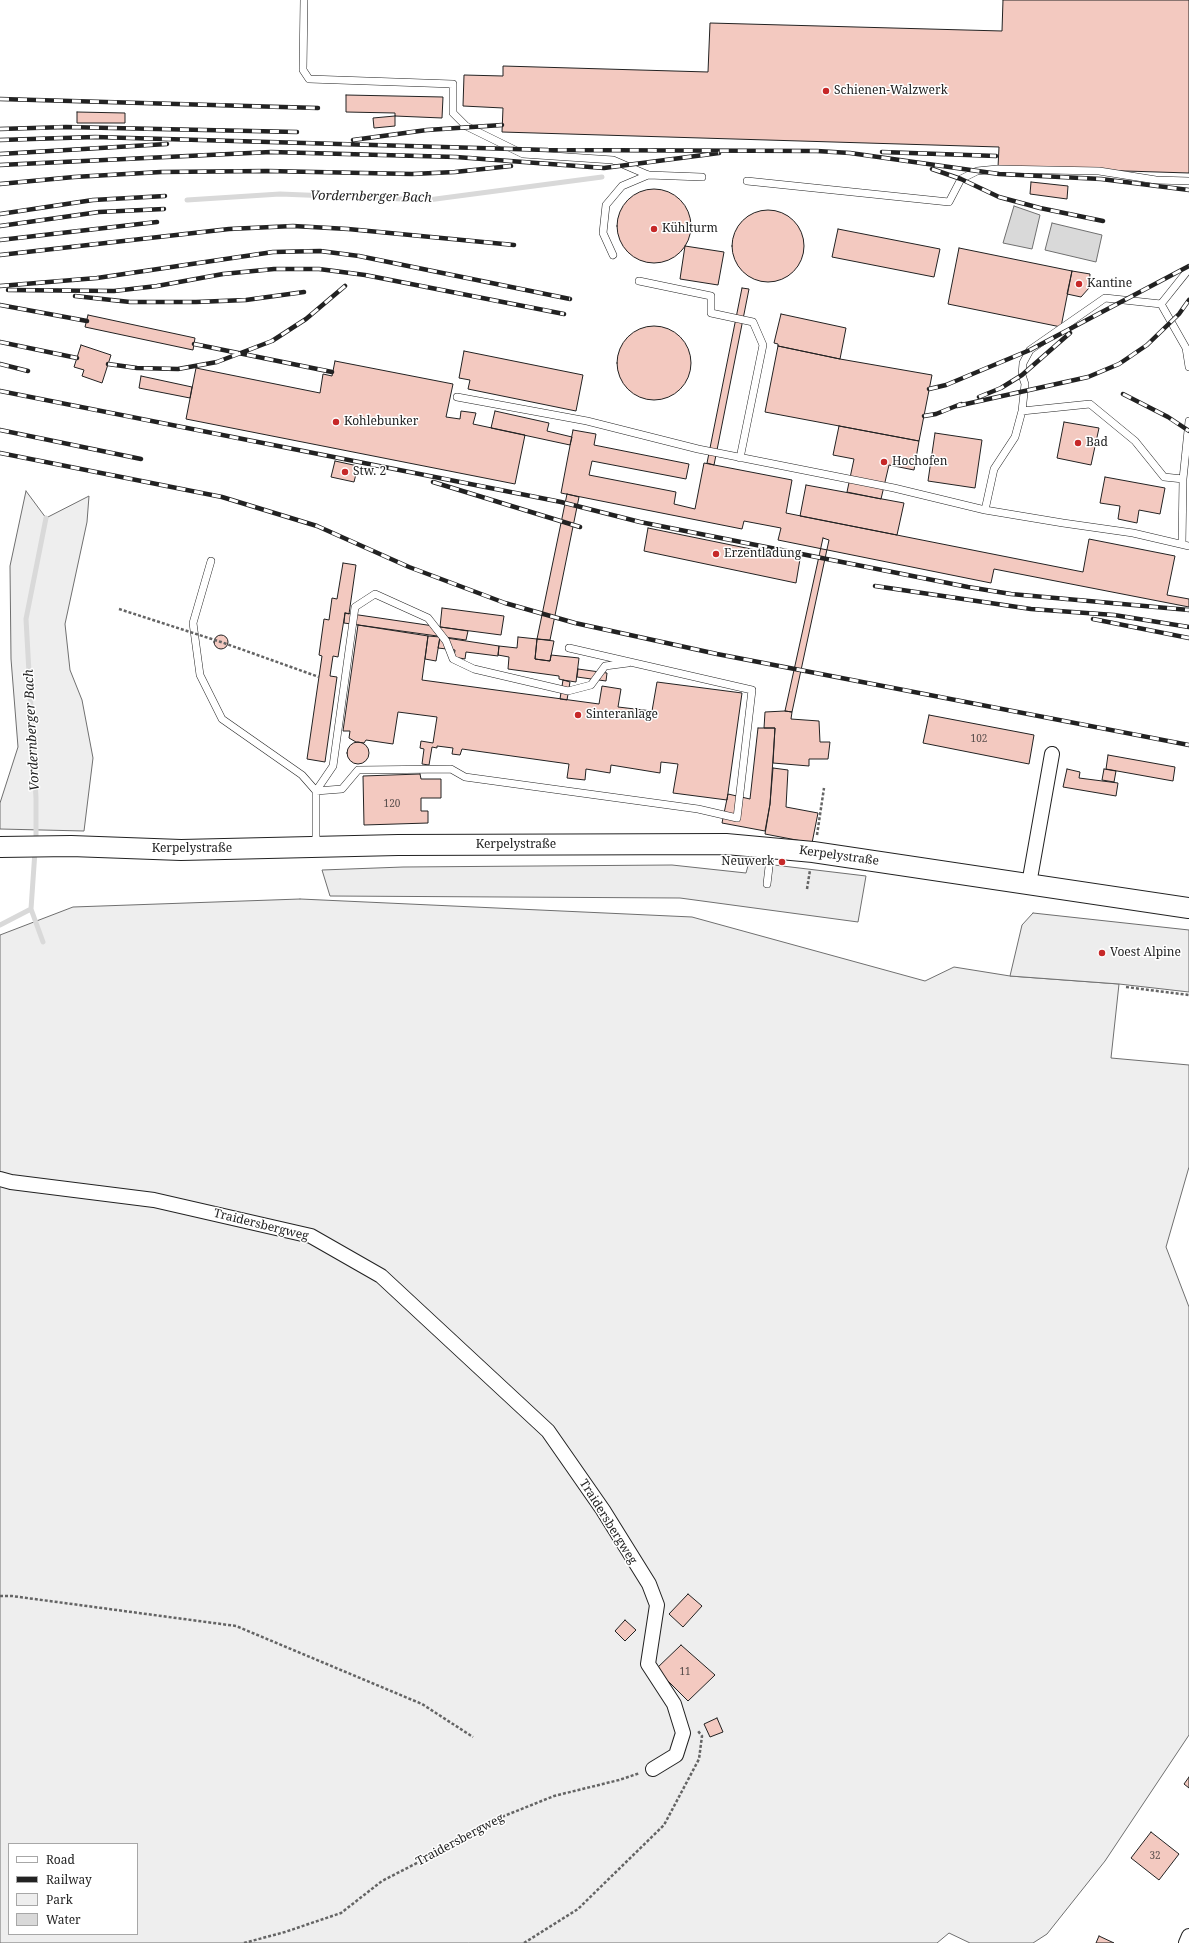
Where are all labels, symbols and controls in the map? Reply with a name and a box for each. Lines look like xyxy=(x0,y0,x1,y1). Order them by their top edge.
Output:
place label: Schienen-Walzwerk xyxy=(834,84,948,98)
marker: Schienen-Walzwerk xyxy=(821,86,831,96)
water label: Vordernberger Bach xyxy=(310,188,432,206)
place label: Kühlturm xyxy=(662,222,718,236)
marker: Kühlturm xyxy=(649,224,659,234)
place label: Kantine xyxy=(1087,277,1132,291)
marker: Kantine xyxy=(1074,279,1084,289)
place label: Kohlebunker xyxy=(344,415,418,429)
marker: Kohlebunker xyxy=(331,417,341,427)
place label: Bad xyxy=(1086,436,1108,450)
marker: Bad xyxy=(1073,438,1083,448)
place label: Hochofen xyxy=(892,455,947,469)
marker: Hochofen xyxy=(879,457,889,467)
place label: Stw. 2 xyxy=(353,465,386,479)
marker: Stw. 2 xyxy=(340,467,350,477)
place label: Erzentladung xyxy=(724,547,801,561)
marker: Erzentladung xyxy=(711,549,721,559)
water label: Vordernberger Bach xyxy=(21,669,43,791)
place label: Sinteranlage xyxy=(586,708,658,722)
marker: Sinteranlage xyxy=(573,710,583,720)
house number: 102 xyxy=(971,733,987,745)
house number: 120 xyxy=(384,798,400,810)
street label: Kerpelystraße xyxy=(476,838,556,852)
street label: Kerpelystraße xyxy=(152,842,232,856)
street label: Kerpelystraße xyxy=(798,843,880,869)
place label: Neuwerk xyxy=(721,855,774,869)
marker: Neuwerk xyxy=(777,857,787,867)
place label: Voest Alpine xyxy=(1110,946,1181,960)
marker: Voest Alpine xyxy=(1097,948,1107,958)
street label: Traidersbergweg xyxy=(212,1206,310,1244)
street label: Traidersbergweg xyxy=(576,1477,640,1567)
house number: 11 xyxy=(679,1666,691,1678)
street label: Traidersbergweg xyxy=(414,1811,506,1869)
legend xyxy=(8,1843,138,1935)
house number: 32 xyxy=(1149,1850,1161,1862)
text: Road xyxy=(46,1851,75,1868)
text: Railway xyxy=(46,1871,92,1888)
text: Park xyxy=(46,1891,73,1908)
text: Water xyxy=(46,1911,81,1928)

